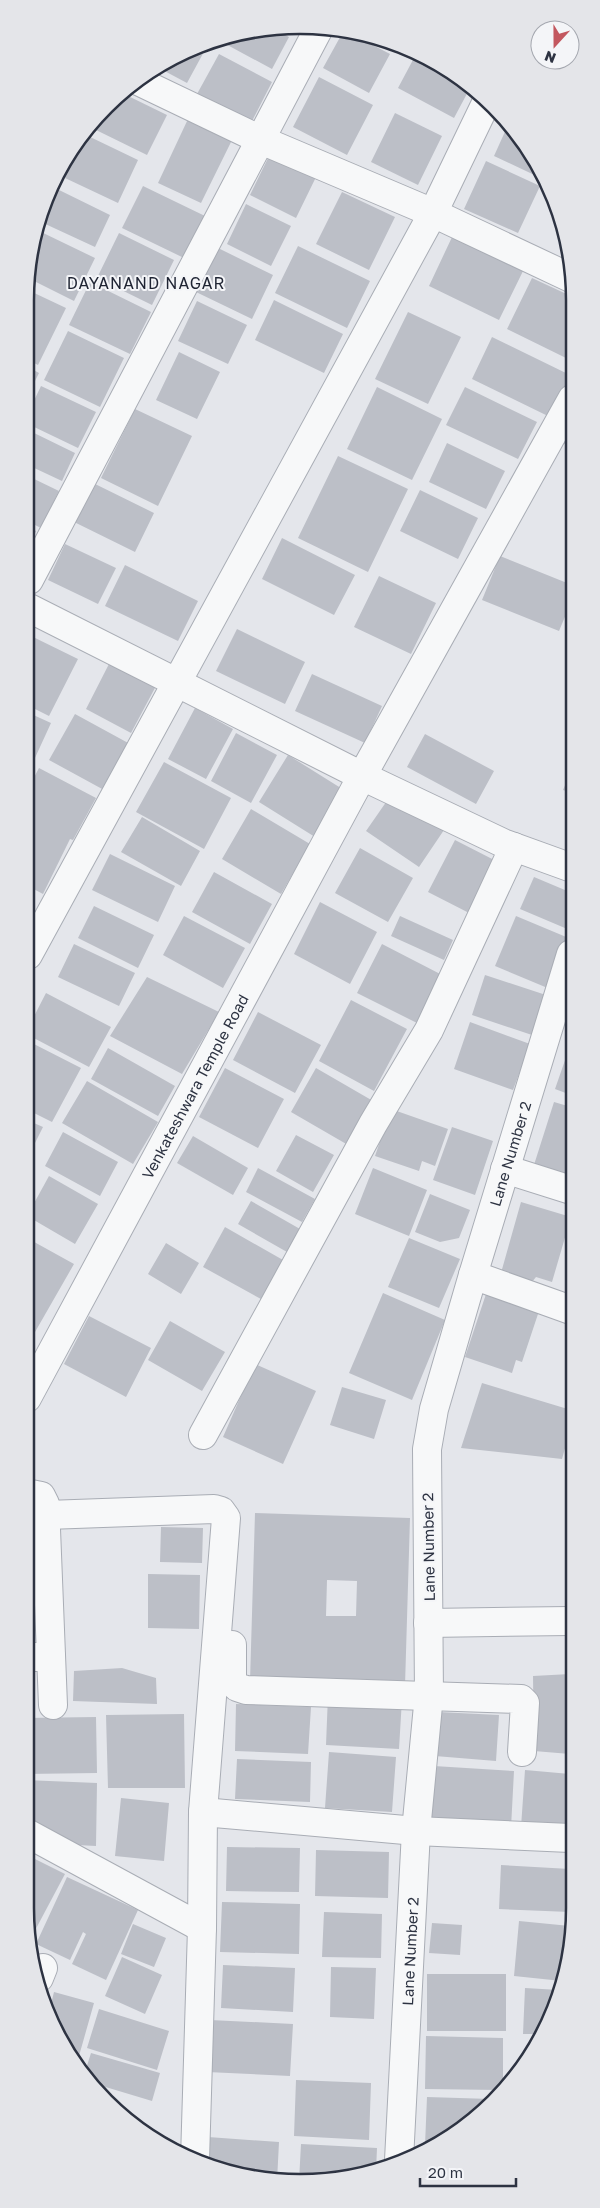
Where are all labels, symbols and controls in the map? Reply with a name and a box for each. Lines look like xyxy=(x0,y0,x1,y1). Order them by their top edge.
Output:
north arrow xyxy=(530,20,580,70)
text: N xyxy=(542,48,558,67)
district label: DAYANAND NAGAR xyxy=(67,273,225,293)
street label: Venkateshwara Temple Road xyxy=(138,991,252,1182)
street label: Lane Number 2 xyxy=(486,1099,535,1208)
street label: Lane Number 2 xyxy=(418,1492,438,1602)
street label: Lane Number 2 xyxy=(398,1896,422,2006)
scale bar xyxy=(420,2156,516,2188)
text: 20 m xyxy=(428,2163,463,2181)

